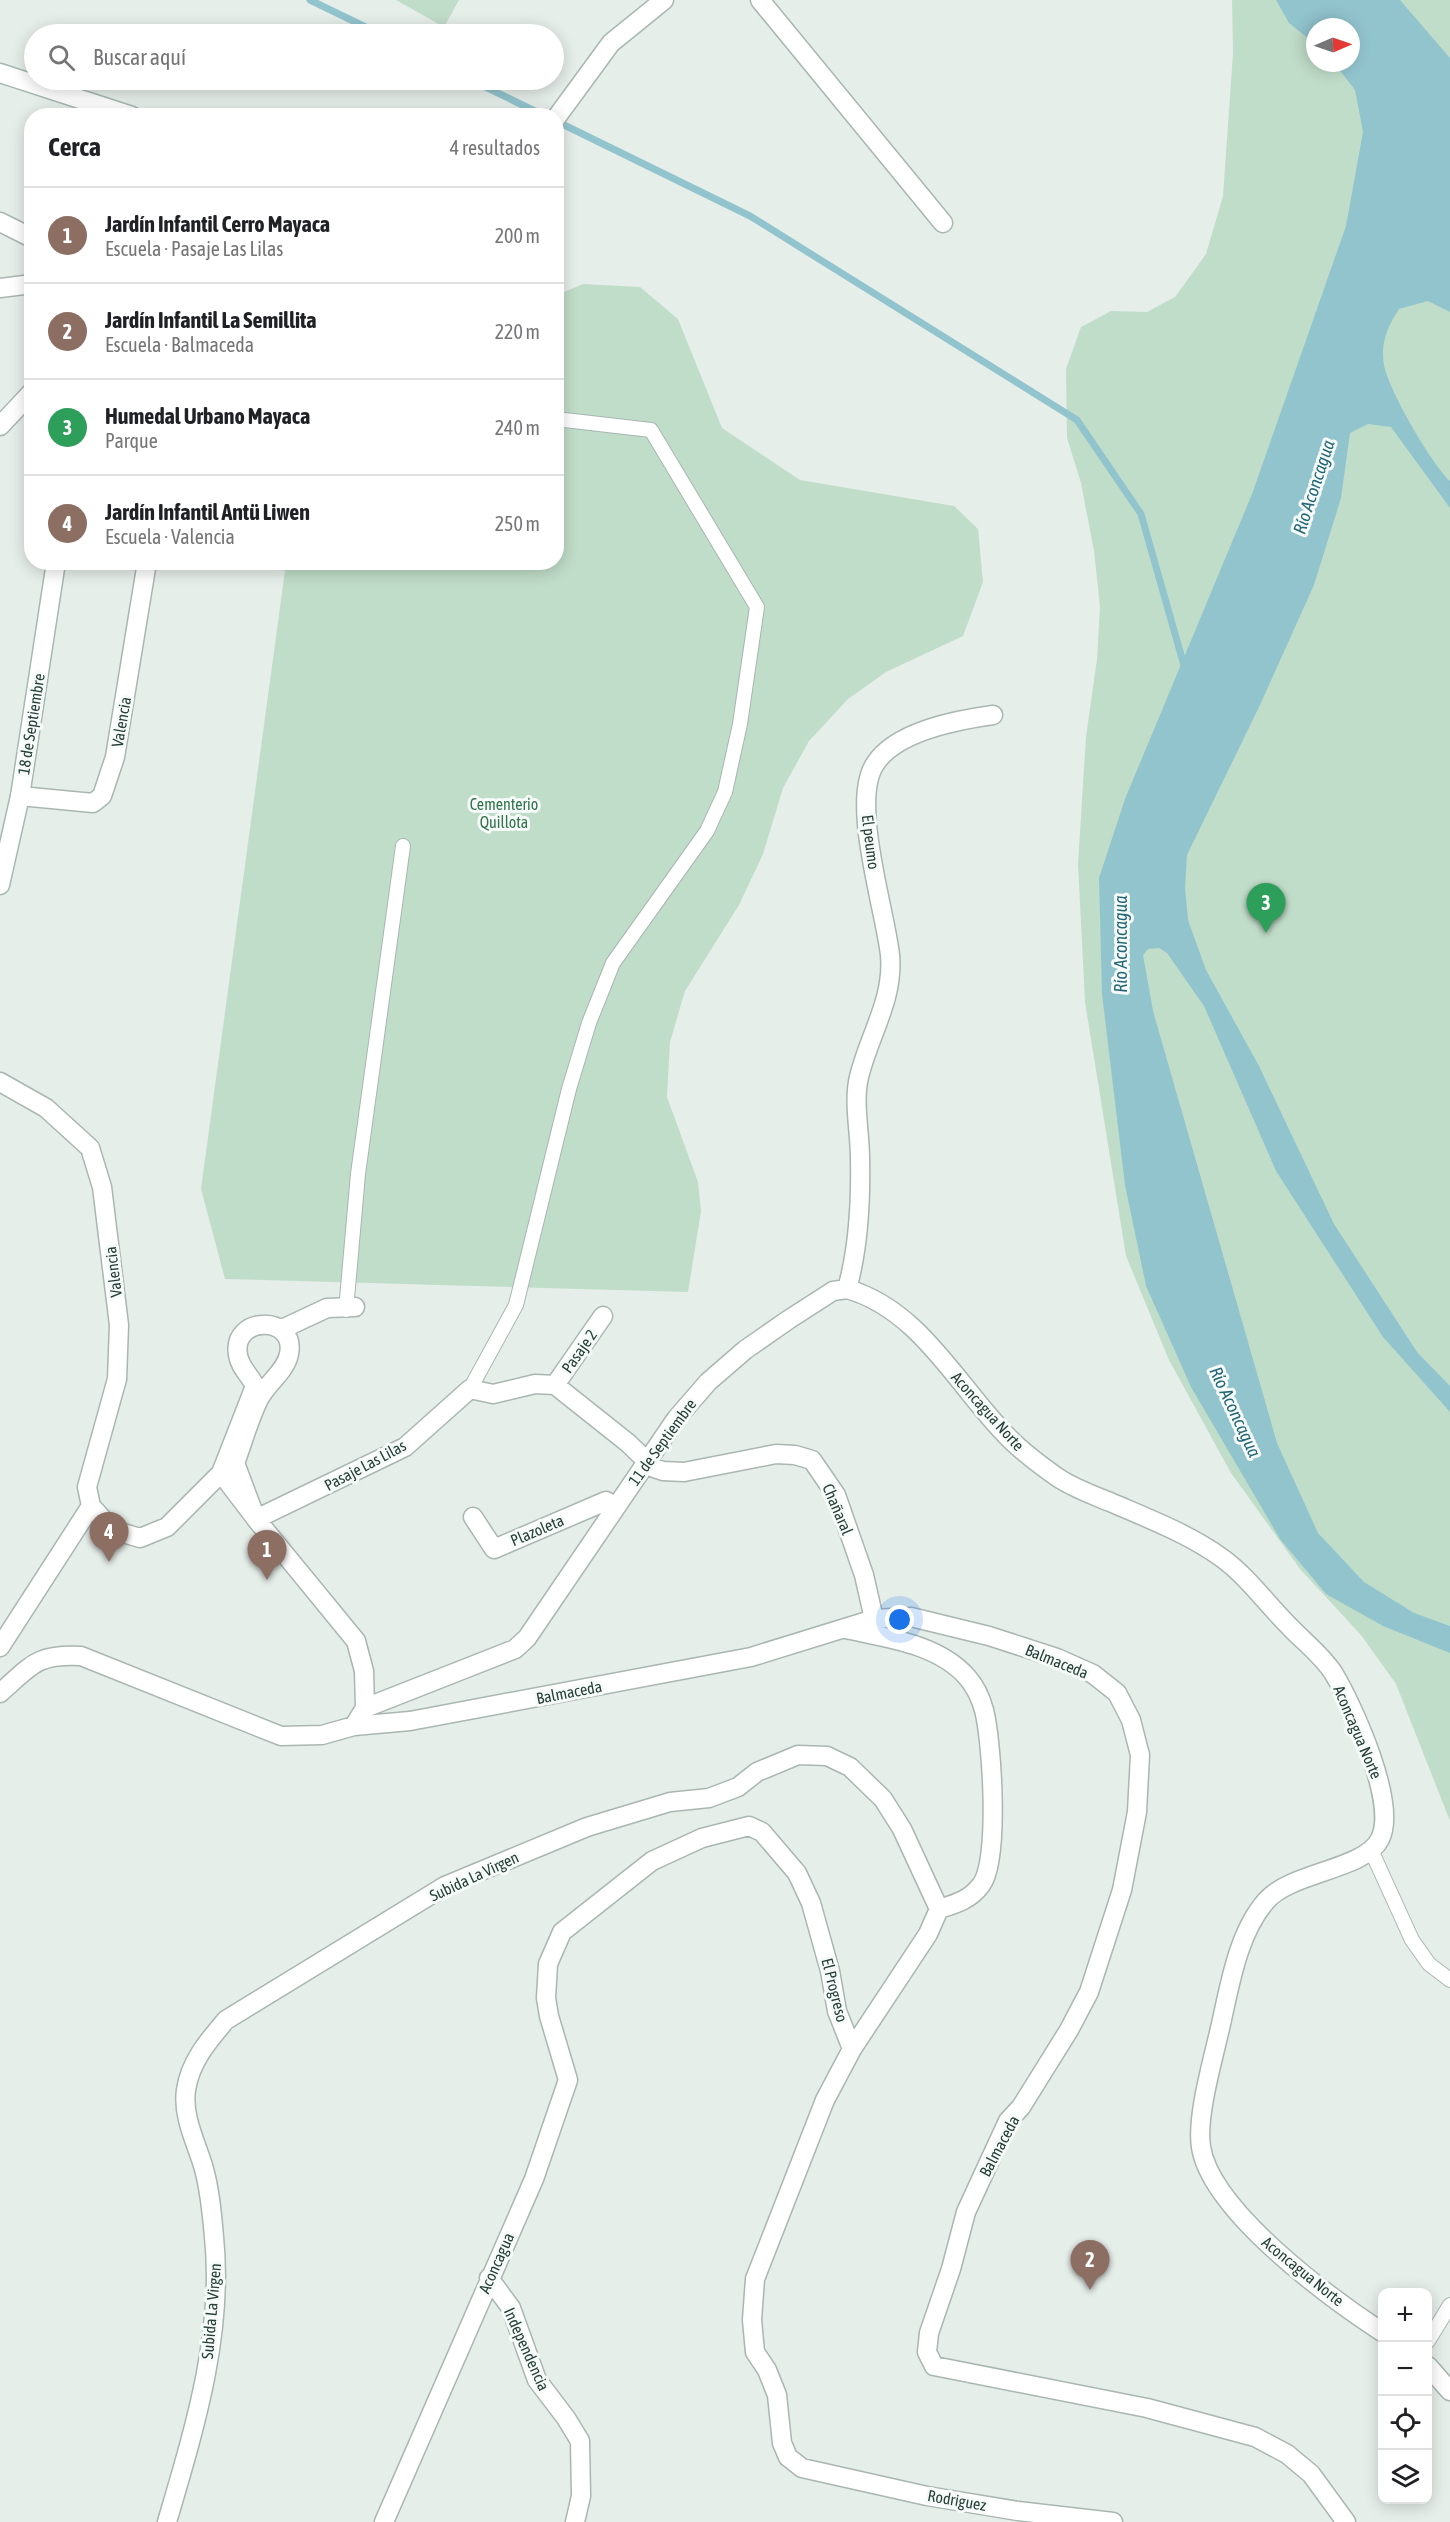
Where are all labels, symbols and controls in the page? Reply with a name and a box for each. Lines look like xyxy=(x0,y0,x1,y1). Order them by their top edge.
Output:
north arrow xyxy=(1306,18,1360,72)
search box xyxy=(24,24,564,90)
icon: search xyxy=(45,41,78,74)
text: Buscar aquí xyxy=(93,44,186,70)
text: Cerca xyxy=(48,132,101,162)
text: 4 resultados xyxy=(450,136,540,159)
text: Jardín Infantil Cerro Mayaca xyxy=(105,211,330,237)
text: 1 xyxy=(63,224,72,247)
text: 200 m xyxy=(495,224,540,247)
text: Escuela · Pasaje Las Lilas xyxy=(105,237,283,260)
text: Jardín Infantil La Semillita xyxy=(105,307,317,333)
text: 2 xyxy=(63,320,72,343)
text: 220 m xyxy=(495,320,540,343)
text: Escuela · Balmaceda xyxy=(105,333,254,356)
text: Humedal Urbano Mayaca xyxy=(105,403,310,429)
text: 3 xyxy=(63,416,72,439)
text: 240 m xyxy=(495,416,540,439)
text: Parque xyxy=(105,429,158,452)
water label: Río Aconcagua xyxy=(1289,437,1339,536)
text: Jardín Infantil Antü Liwen xyxy=(105,499,310,525)
text: 4 xyxy=(63,512,72,535)
text: 250 m xyxy=(495,512,540,535)
text: Escuela · Valencia xyxy=(105,525,235,548)
street label: 18 de Septiembre xyxy=(14,672,49,776)
street label: Valencia xyxy=(108,695,134,749)
park label: Cementerio Quillota xyxy=(470,795,538,831)
street label: El peumo xyxy=(858,814,883,870)
pin: 3 xyxy=(1246,884,1286,933)
water label: Río Aconcagua xyxy=(1110,895,1131,993)
street label: Valencia xyxy=(101,1246,125,1298)
street label: Pasaje 2 xyxy=(558,1326,601,1377)
water label: Río Aconcagua xyxy=(1205,1363,1266,1461)
street label: Aconcagua Norte xyxy=(947,1368,1028,1455)
street label: 11 de Septiembre xyxy=(625,1395,700,1489)
street label: Pasaje Las Lilas xyxy=(321,1436,410,1495)
street label: Chañaral xyxy=(819,1481,857,1538)
street label: Plazoleta xyxy=(508,1511,566,1549)
pin: 4 xyxy=(90,1512,128,1562)
pin: 1 xyxy=(248,1530,286,1580)
your location xyxy=(885,1605,914,1634)
street label: Balmaceda xyxy=(1023,1640,1091,1682)
street label: Balmaceda xyxy=(535,1677,603,1707)
street label: Aconcagua Norte xyxy=(1329,1683,1386,1782)
street label: Subida La Virgen xyxy=(427,1848,522,1905)
street label: El Progreso xyxy=(817,1956,852,2024)
street label: Balmaceda xyxy=(975,2112,1023,2180)
street label: Aconcagua xyxy=(475,2230,518,2297)
street label: Aconcagua Norte xyxy=(1258,2233,1347,2310)
pin: 2 xyxy=(1070,2240,1110,2290)
street label: Subida La Virgen xyxy=(198,2262,225,2360)
map controls xyxy=(1378,2288,1432,2504)
button: + xyxy=(1378,2288,1432,2342)
street label: Independencia xyxy=(500,2305,553,2394)
button: − xyxy=(1378,2342,1432,2396)
button: locate xyxy=(1378,2396,1432,2450)
button: layers xyxy=(1378,2450,1432,2504)
street label: Rodriguez xyxy=(926,2486,988,2515)

